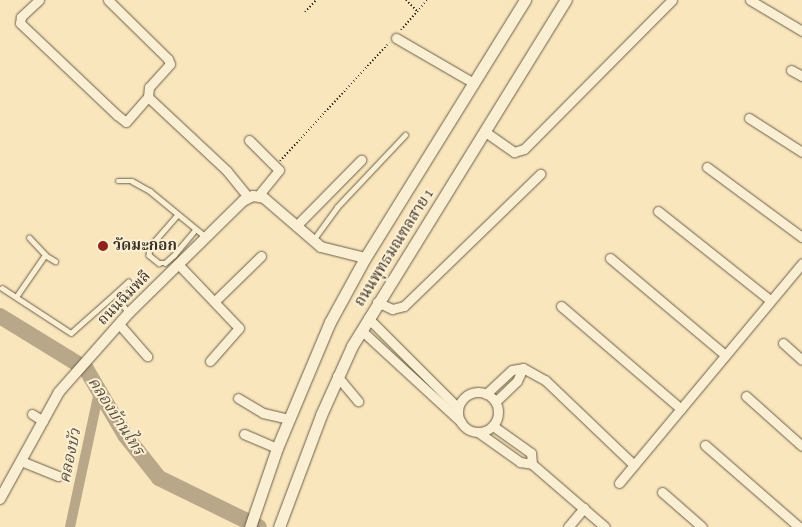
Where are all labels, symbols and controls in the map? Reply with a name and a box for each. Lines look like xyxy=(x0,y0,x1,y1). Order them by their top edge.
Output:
street label: ถนนพุทธมณฑลสาย 1 xyxy=(351,186,437,310)
place label: วัดมะกอก xyxy=(113,237,177,255)
marker: วัดมะกอก xyxy=(97,240,109,252)
street label: ถนนฉิมพลี xyxy=(94,267,154,329)
water label: คลองบ้านไทร xyxy=(84,373,148,459)
water label: คลองบัว xyxy=(55,427,85,485)

